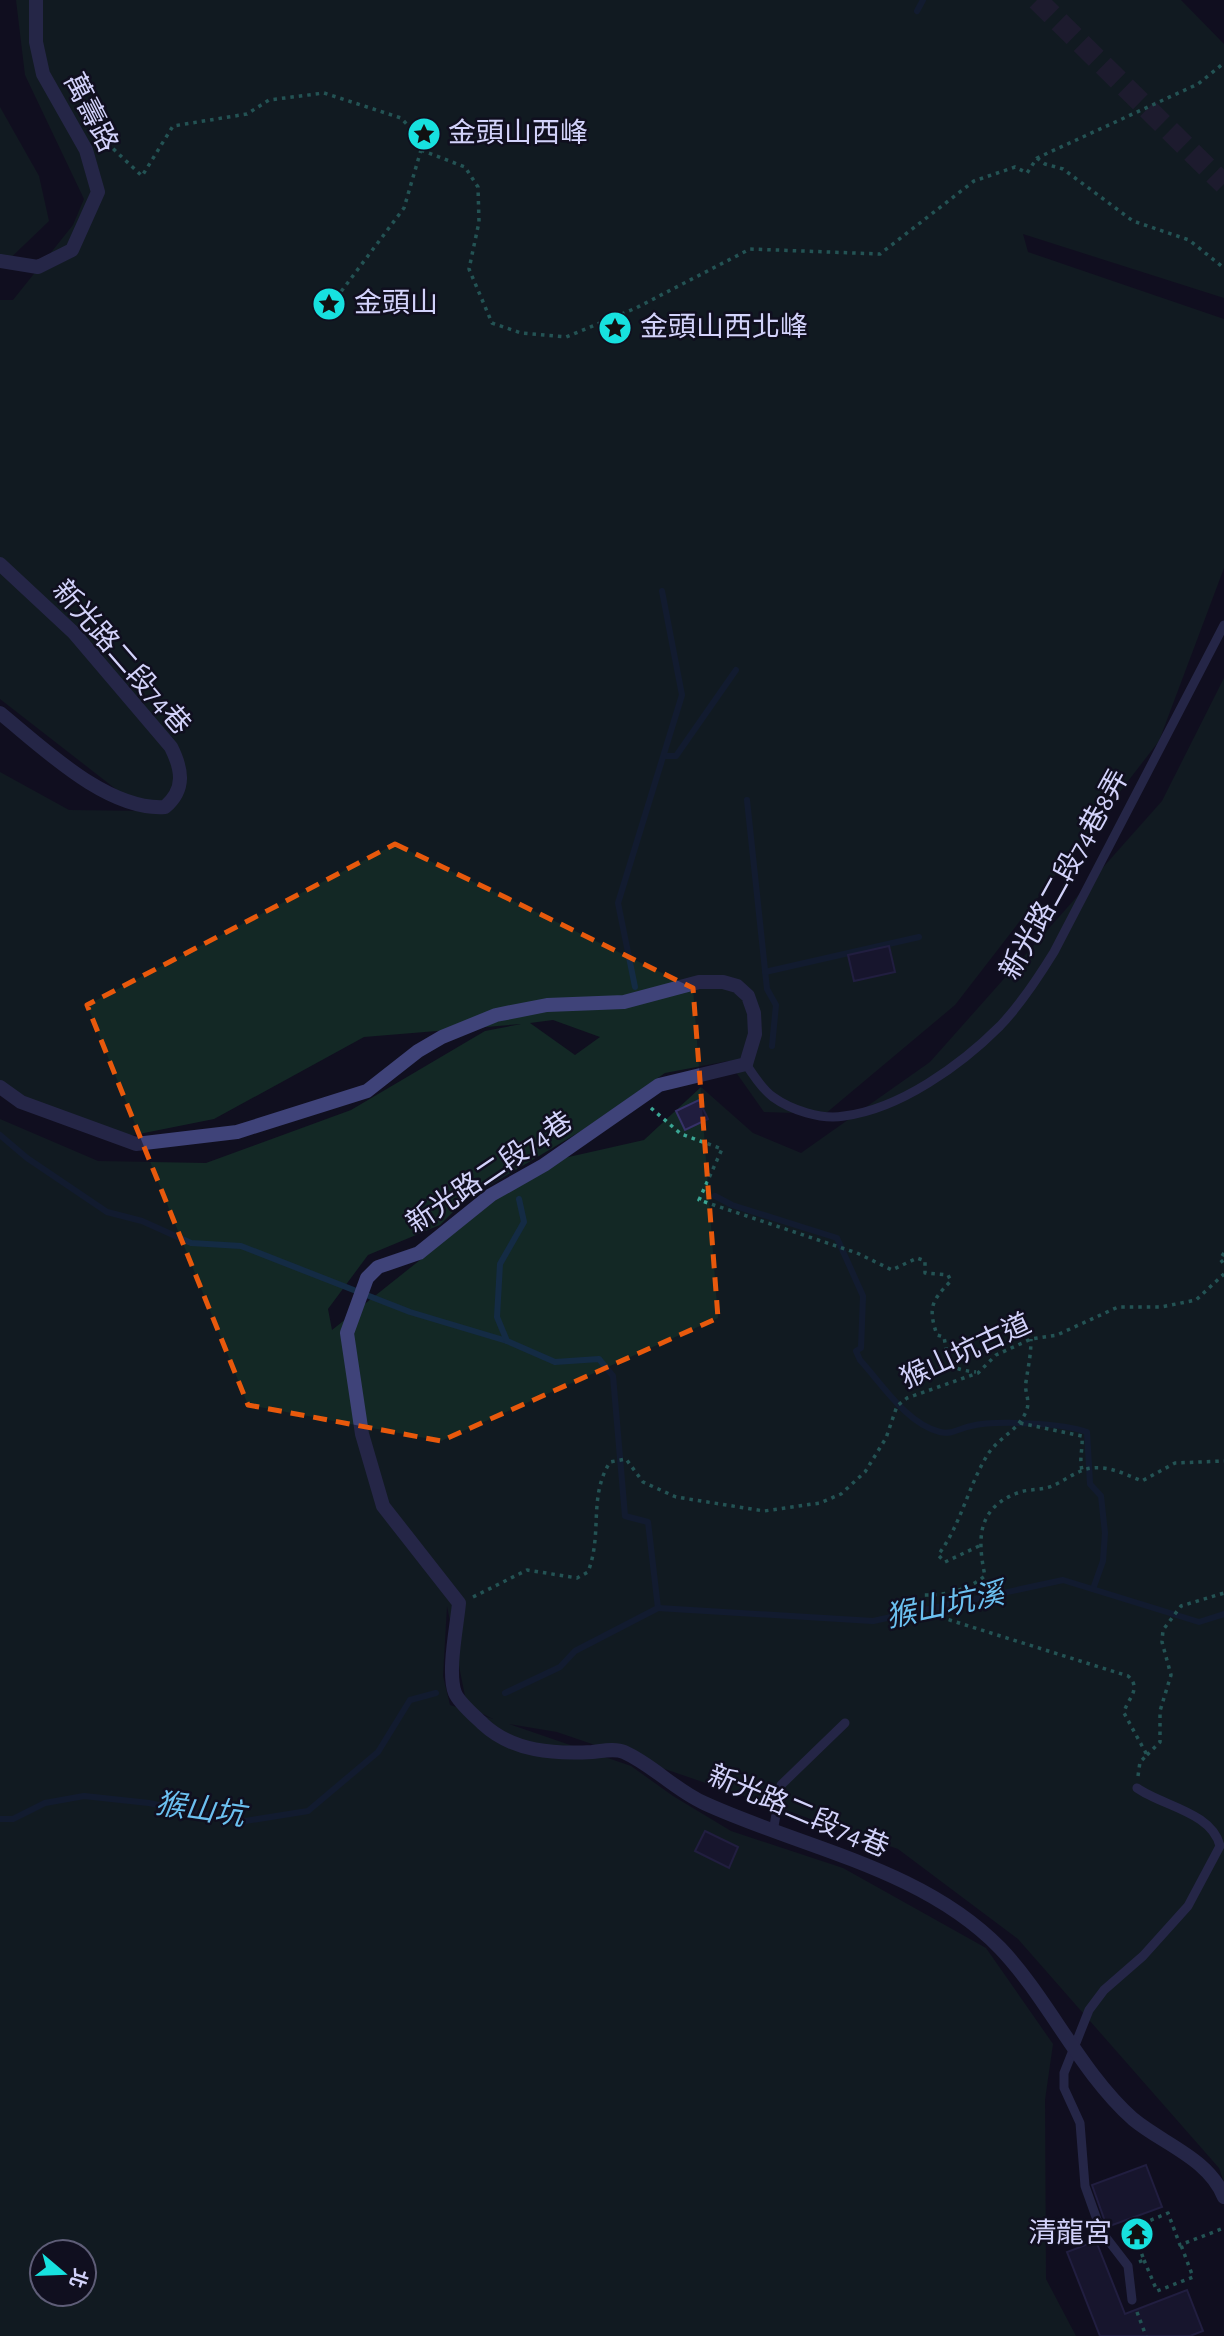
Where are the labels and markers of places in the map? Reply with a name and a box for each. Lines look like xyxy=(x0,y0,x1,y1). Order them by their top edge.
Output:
place icon: 金頭山西峰 xyxy=(405,115,443,153)
place label: 金頭山西峰 xyxy=(448,118,588,148)
place icon: 金頭山 xyxy=(310,285,348,323)
place label: 金頭山 xyxy=(354,288,438,318)
place icon: 金頭山西北峰 xyxy=(596,309,634,347)
place label: 金頭山西北峰 xyxy=(640,312,808,342)
temple icon: 清龍宮 xyxy=(1118,2215,1156,2253)
place label: 清龍宮 xyxy=(1028,2218,1112,2248)

